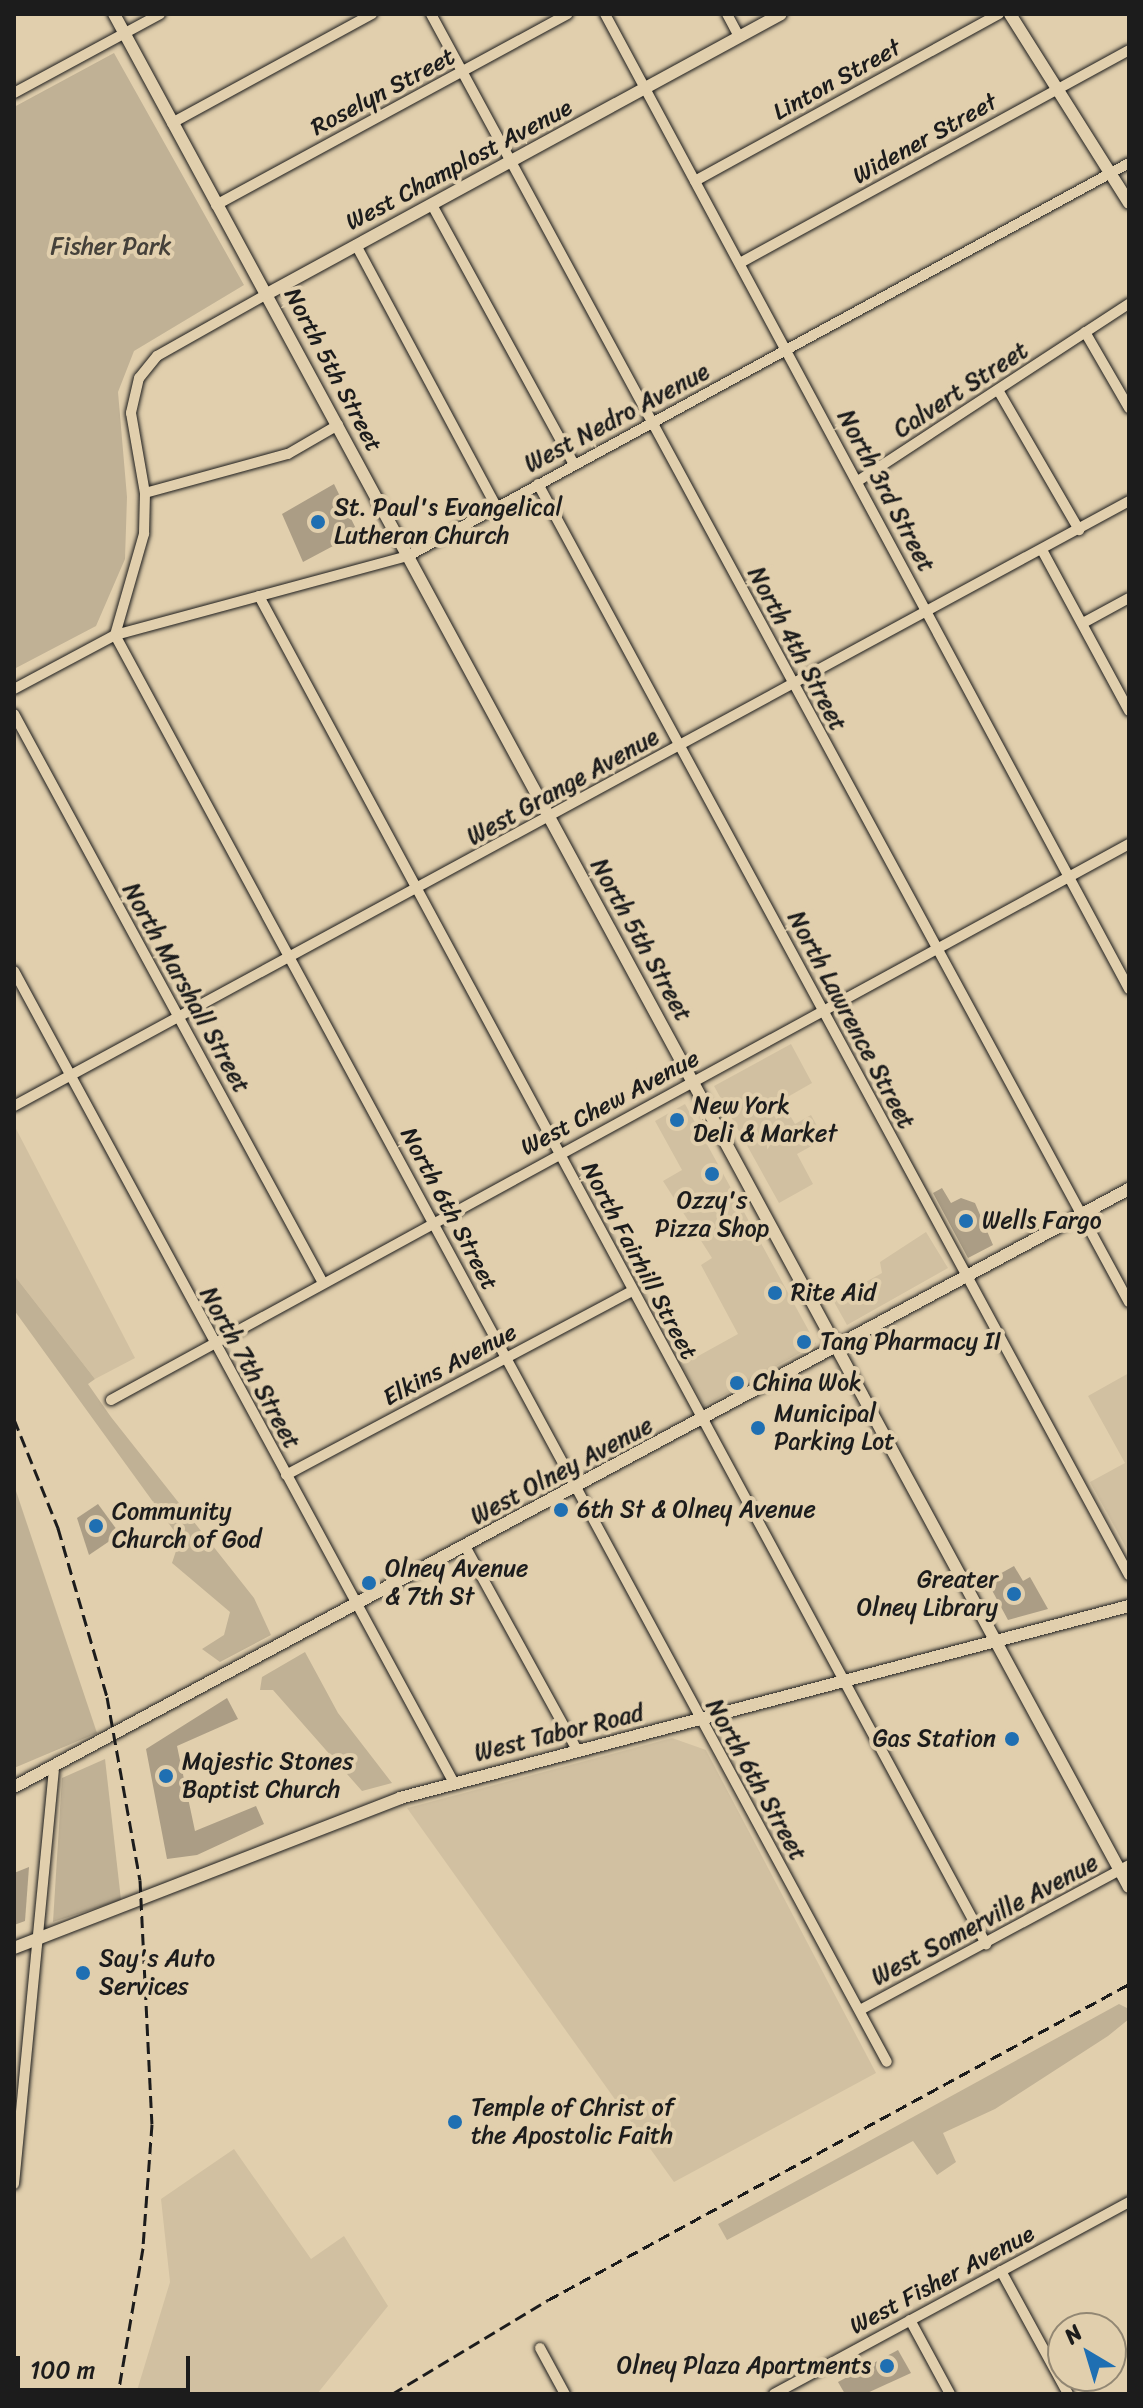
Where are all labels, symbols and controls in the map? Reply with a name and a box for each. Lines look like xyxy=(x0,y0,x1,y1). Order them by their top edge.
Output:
street label: Linton Street xyxy=(768,33,906,127)
street label: Roselyn Street xyxy=(306,42,460,142)
street label: Widener Street xyxy=(848,88,1002,190)
street label: West Champlost Avenue xyxy=(341,93,577,237)
park label: Fisher Park xyxy=(51,233,171,261)
street label: North 5th Street xyxy=(278,283,388,457)
street label: Calvert Street xyxy=(889,336,1033,444)
street label: West Nedro Avenue xyxy=(520,357,714,479)
street label: North 3rd Street xyxy=(831,405,941,577)
place label: St. Paul's Evangelical Lutheran Church xyxy=(334,494,564,550)
marker: St. Paul's Evangelical Lutheran Church xyxy=(309,513,327,531)
street label: North 4th Street xyxy=(742,562,852,736)
street label: West Grange Avenue xyxy=(462,722,664,852)
street label: North 5th Street xyxy=(584,854,698,1026)
street label: North Marshall Street xyxy=(116,878,256,1098)
street label: North Lawrence Street xyxy=(781,906,921,1134)
street label: West Chew Avenue xyxy=(516,1044,704,1162)
place label: New York Deli & Market xyxy=(693,1092,837,1148)
marker: New York Deli & Market xyxy=(668,1111,686,1129)
street label: North 6th Street xyxy=(394,1122,504,1296)
street label: North Fairhill Street xyxy=(575,1158,703,1364)
marker: Ozzy's Pizza Shop xyxy=(703,1165,721,1183)
place label: Ozzy's Pizza Shop xyxy=(655,1187,769,1243)
place label: Wells Fargo xyxy=(982,1207,1102,1235)
marker: Wells Fargo xyxy=(957,1212,975,1230)
place label: Rite Aid xyxy=(791,1279,876,1307)
street label: North 7th Street xyxy=(194,1282,306,1454)
marker: Rite Aid xyxy=(766,1284,784,1302)
street label: Elkins Avenue xyxy=(379,1318,521,1412)
place label: Tang Pharmacy II xyxy=(820,1328,1002,1356)
marker: Tang Pharmacy II xyxy=(795,1333,813,1351)
place label: China Wok xyxy=(753,1369,862,1397)
marker: China Wok xyxy=(728,1374,746,1392)
place label: Municipal Parking Lot xyxy=(774,1400,895,1456)
street label: West Olney Avenue xyxy=(466,1411,658,1531)
marker: Municipal Parking Lot xyxy=(749,1419,767,1437)
place label: 6th St & Olney Avenue xyxy=(577,1496,816,1524)
place label: Community Church of God xyxy=(112,1498,262,1554)
marker: 6th St & Olney Avenue xyxy=(552,1501,570,1519)
marker: Community Church of God xyxy=(87,1517,105,1535)
place label: Olney Avenue & 7th St xyxy=(385,1555,528,1611)
place label: Greater Olney Library xyxy=(857,1566,998,1622)
marker: Olney Avenue & 7th St xyxy=(360,1574,378,1592)
marker: Greater Olney Library xyxy=(1005,1585,1023,1603)
street label: North 6th Street xyxy=(700,1694,812,1866)
street label: West Tabor Road xyxy=(471,1698,647,1768)
place label: Gas Station xyxy=(872,1725,996,1753)
marker: Gas Station xyxy=(1003,1730,1021,1748)
place label: Majestic Stones Baptist Church xyxy=(182,1748,352,1804)
marker: Majestic Stones Baptist Church xyxy=(157,1767,175,1785)
street label: West Somerville Avenue xyxy=(866,1848,1104,1992)
place label: Say's Auto Services xyxy=(99,1945,216,2001)
marker: Say's Auto Services xyxy=(74,1964,92,1982)
place label: Temple of Christ of the Apostolic Faith xyxy=(471,2094,674,2150)
marker: Temple of Christ of the Apostolic Faith xyxy=(446,2113,464,2131)
street label: West Fisher Avenue xyxy=(844,2219,1040,2341)
north arrow xyxy=(1047,2312,1127,2392)
text: N xyxy=(1055,2314,1091,2354)
scale bar xyxy=(20,2340,194,2390)
text: 100 m xyxy=(30,2349,95,2391)
place label: Olney Plaza Apartments xyxy=(617,2352,871,2380)
marker: Olney Plaza Apartments xyxy=(878,2357,896,2375)

